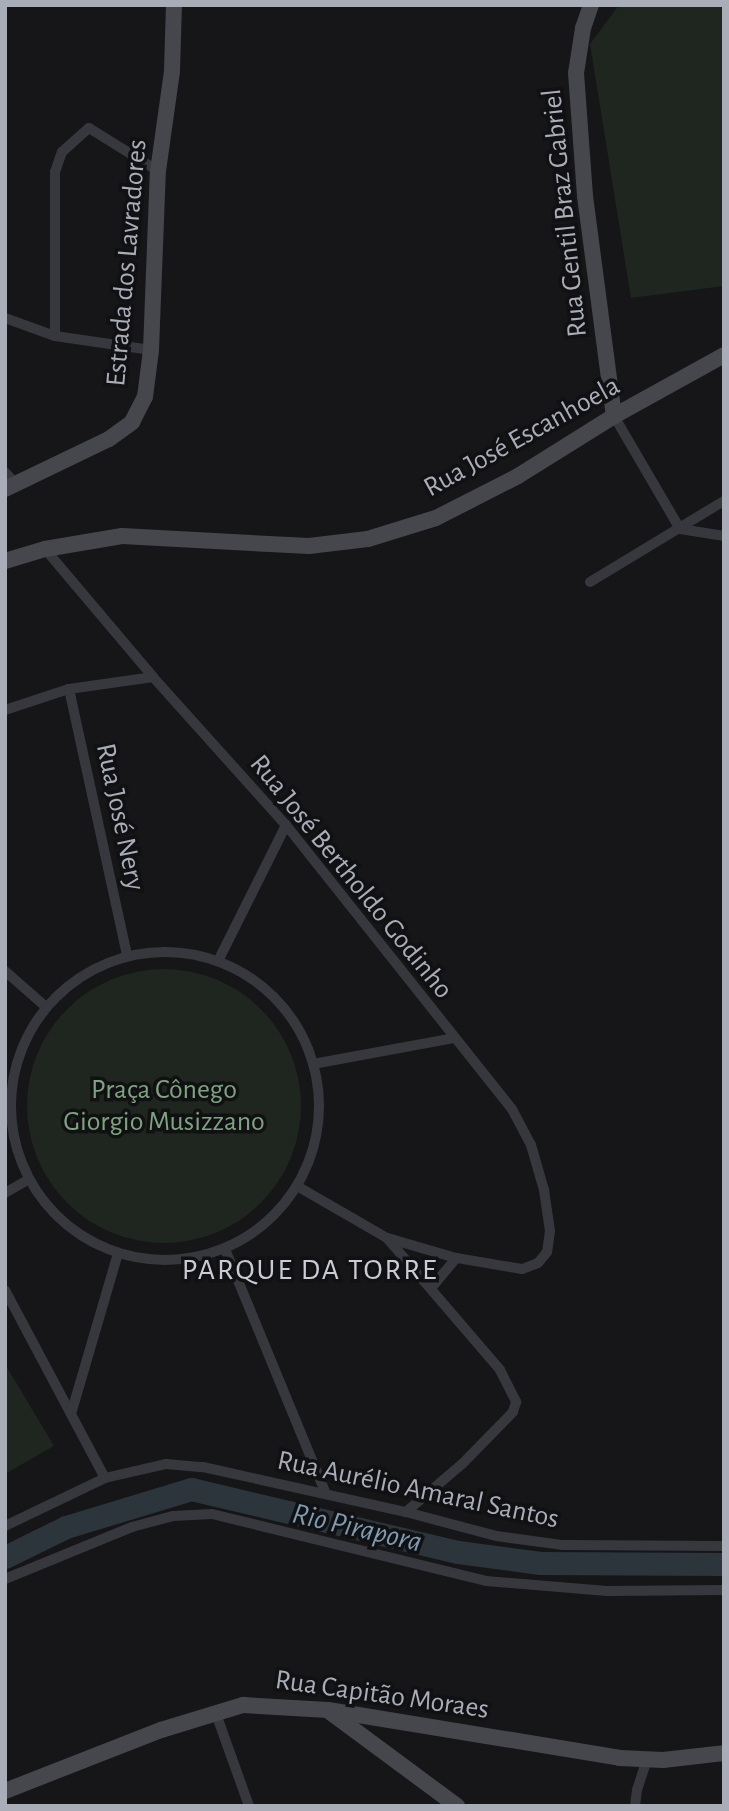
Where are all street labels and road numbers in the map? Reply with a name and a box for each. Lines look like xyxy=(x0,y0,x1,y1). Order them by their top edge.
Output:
street label: Rua Gentil Braz Gabriel xyxy=(535,87,595,339)
street label: Estrada dos Lavradores xyxy=(99,138,155,388)
street label: Rua José Escanhoela xyxy=(418,369,626,505)
street label: Rua José Nery xyxy=(88,740,152,894)
street label: Rua José Bertholdo Godinho xyxy=(242,748,460,1006)
street label: Rua Aurélio Amaral Santos xyxy=(274,1444,562,1536)
street label: Rua Capitão Moraes xyxy=(273,1663,491,1727)

